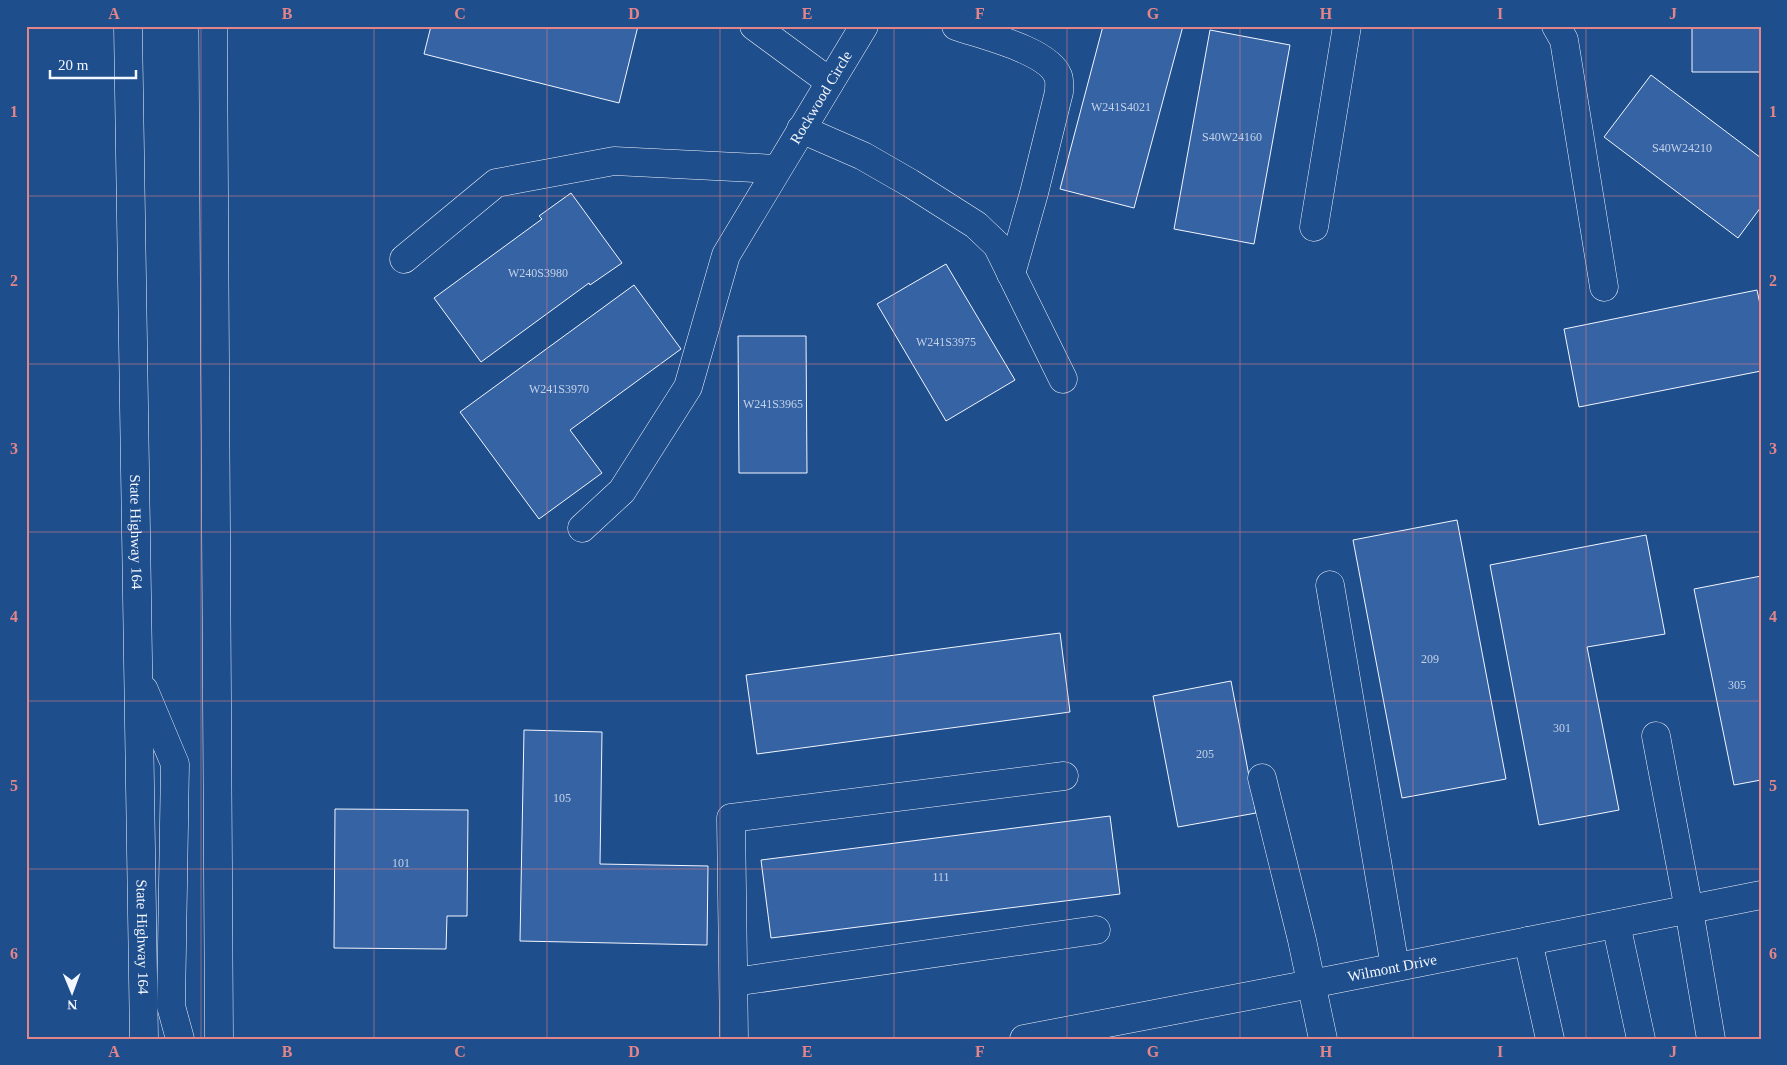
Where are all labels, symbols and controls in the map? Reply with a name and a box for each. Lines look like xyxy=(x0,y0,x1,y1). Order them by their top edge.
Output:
text: A xyxy=(108,5,120,22)
text: B xyxy=(282,5,293,22)
text: C xyxy=(454,5,466,22)
text: D xyxy=(628,5,640,22)
text: E xyxy=(802,5,812,22)
text: F xyxy=(975,5,985,22)
text: G xyxy=(1147,5,1160,22)
text: H xyxy=(1320,5,1333,22)
text: I xyxy=(1497,5,1503,22)
text: J xyxy=(1669,5,1677,22)
scale bar xyxy=(50,48,136,80)
street label: Rockwood Circle xyxy=(787,48,855,147)
text: 20 m xyxy=(58,57,89,73)
house number: W241S4021 xyxy=(1091,100,1151,114)
text: 1 xyxy=(10,103,18,120)
text: 1 xyxy=(1769,103,1777,120)
house number: S40W24160 xyxy=(1202,130,1262,144)
house number: S40W24210 xyxy=(1652,141,1712,155)
house number: W240S3980 xyxy=(508,266,568,280)
text: 2 xyxy=(10,272,18,289)
text: 2 xyxy=(1769,272,1777,289)
house number: W241S3975 xyxy=(916,335,976,349)
house number: W241S3970 xyxy=(529,382,589,396)
house number: W241S3965 xyxy=(743,397,803,411)
text: 3 xyxy=(10,440,18,457)
text: 3 xyxy=(1769,440,1777,457)
street label: State Highway 164 xyxy=(127,474,145,590)
text: 4 xyxy=(10,608,18,625)
text: 4 xyxy=(1769,608,1777,625)
house number: 209 xyxy=(1421,652,1439,666)
house number: 305 xyxy=(1728,678,1746,692)
house number: 301 xyxy=(1553,721,1571,735)
house number: 205 xyxy=(1196,747,1214,761)
text: 5 xyxy=(10,777,18,794)
text: 5 xyxy=(1769,777,1777,794)
house number: 105 xyxy=(553,791,571,805)
house number: 101 xyxy=(392,856,410,870)
house number: 111 xyxy=(932,870,950,884)
street label: State Highway 164 xyxy=(133,879,151,995)
text: 6 xyxy=(10,945,18,962)
text: 6 xyxy=(1769,945,1777,962)
street label: Wilmont Drive xyxy=(1346,951,1439,985)
north arrow xyxy=(48,968,98,1018)
text: N xyxy=(67,997,77,1012)
text: A xyxy=(108,1043,120,1060)
text: B xyxy=(282,1043,293,1060)
text: C xyxy=(454,1043,466,1060)
text: D xyxy=(628,1043,640,1060)
text: E xyxy=(802,1043,812,1060)
text: F xyxy=(975,1043,985,1060)
text: G xyxy=(1147,1043,1160,1060)
text: H xyxy=(1320,1043,1333,1060)
text: I xyxy=(1497,1043,1503,1060)
text: J xyxy=(1669,1043,1677,1060)

